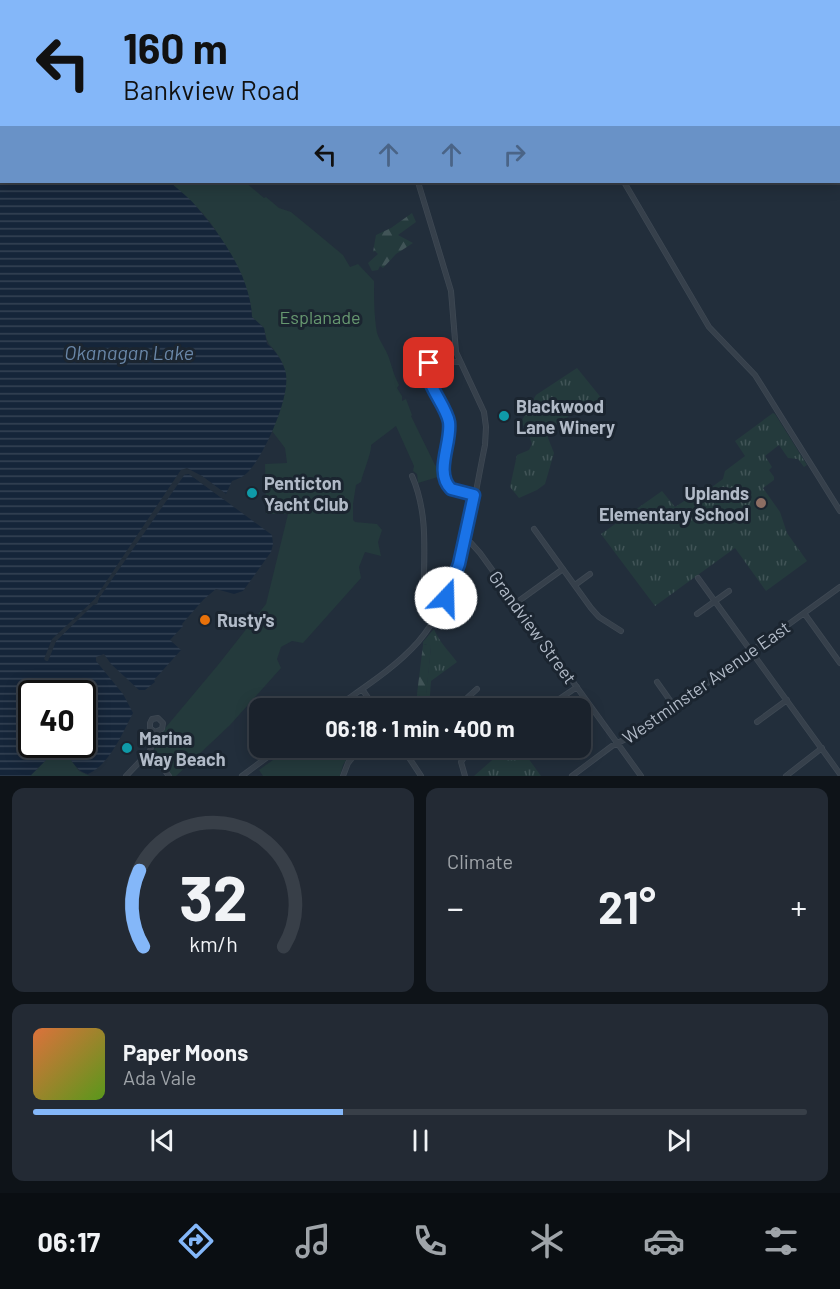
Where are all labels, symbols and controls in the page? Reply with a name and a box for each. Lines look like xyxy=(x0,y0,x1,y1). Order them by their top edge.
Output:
text: 160 m xyxy=(123,22,228,72)
icon: left xyxy=(24,24,102,102)
text: Bankview Road xyxy=(123,73,300,105)
icon: left xyxy=(309,138,342,171)
icon: ahead xyxy=(372,138,405,171)
icon: ahead xyxy=(435,138,468,171)
icon: right xyxy=(498,138,531,171)
park label: Esplanade xyxy=(279,306,361,328)
pin xyxy=(403,337,454,388)
water label: Okanagan Lake xyxy=(64,340,194,364)
icon: arrive xyxy=(412,346,445,379)
place label: Blackwood Lane Winery xyxy=(516,395,615,438)
marker: Blackwood Lane Winery xyxy=(497,409,511,423)
place label: Penticton Yacht Club xyxy=(264,472,349,515)
place label: Uplands Elementary School xyxy=(599,482,749,525)
marker: Penticton Yacht Club xyxy=(245,486,259,500)
marker: Uplands Elementary School xyxy=(754,496,768,510)
position arrow xyxy=(414,566,478,630)
street label: Grandview Street xyxy=(485,566,581,688)
place label: Rusty's xyxy=(217,609,274,631)
marker: Rusty's xyxy=(198,613,212,627)
street label: Westminster Avenue East xyxy=(618,616,794,748)
speed limit sign: 40 xyxy=(18,680,96,758)
text: 06:18 · 1 min · 400 m xyxy=(325,715,515,741)
place label: Marina Way Beach xyxy=(139,727,226,770)
marker: Marina Way Beach xyxy=(120,741,134,755)
text: Climate xyxy=(447,849,513,873)
text: 32 xyxy=(179,859,247,933)
text: 21° xyxy=(598,879,656,933)
text: − xyxy=(447,887,464,927)
text: + xyxy=(791,887,807,927)
text: km/h xyxy=(189,931,237,956)
text: Paper Moons xyxy=(123,1039,248,1065)
text: Ada Vale xyxy=(123,1065,196,1089)
icon: previous xyxy=(146,1124,179,1157)
icon: pause xyxy=(404,1124,437,1157)
icon: next xyxy=(662,1124,695,1157)
icon: directions xyxy=(175,1220,217,1262)
icon: music xyxy=(292,1220,334,1262)
icon: phone xyxy=(409,1220,451,1262)
icon: climate xyxy=(526,1220,568,1262)
icon: car xyxy=(643,1220,685,1262)
icon: filters xyxy=(760,1220,802,1262)
text: 06:17 xyxy=(38,1225,100,1257)

